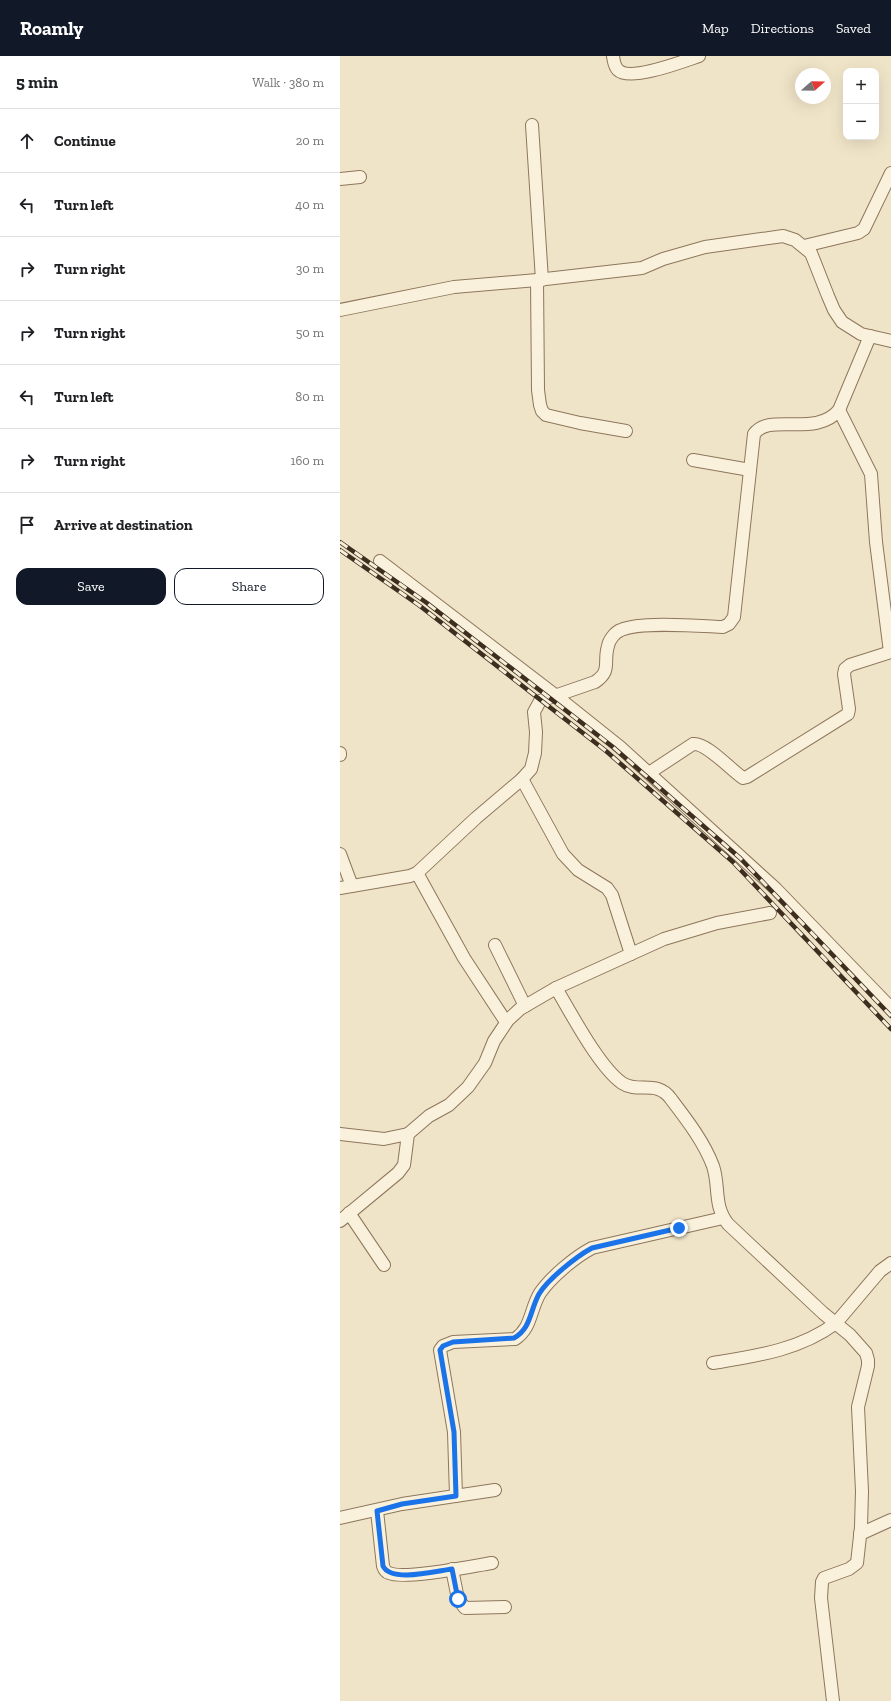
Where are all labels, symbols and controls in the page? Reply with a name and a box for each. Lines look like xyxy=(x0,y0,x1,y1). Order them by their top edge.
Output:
text: Roamly xyxy=(20,17,83,40)
text: Map xyxy=(702,20,729,37)
text: Directions xyxy=(751,20,814,37)
text: Saved xyxy=(836,20,871,37)
north arrow xyxy=(795,68,831,104)
map controls xyxy=(843,68,879,140)
button: + xyxy=(843,68,879,104)
text: 5 min xyxy=(16,72,58,92)
text: Walk · 380 m xyxy=(252,75,324,90)
button: − xyxy=(843,104,879,140)
icon: ahead xyxy=(16,130,38,152)
text: Continue xyxy=(54,132,116,150)
text: 20 m xyxy=(296,133,324,148)
icon: left xyxy=(16,194,38,216)
text: Turn left xyxy=(54,196,114,214)
text: 40 m xyxy=(295,197,324,212)
icon: right xyxy=(16,258,38,280)
text: Turn right xyxy=(54,260,125,278)
text: 30 m xyxy=(296,261,324,276)
icon: right xyxy=(16,322,38,344)
text: Turn right xyxy=(54,324,125,342)
text: 50 m xyxy=(296,325,324,340)
icon: left xyxy=(16,386,38,408)
text: Turn left xyxy=(54,388,114,406)
text: 80 m xyxy=(295,389,324,404)
icon: right xyxy=(16,450,38,472)
text: Turn right xyxy=(54,452,125,470)
text: 160 m xyxy=(290,453,324,468)
icon: arrive xyxy=(16,514,38,536)
text: Arrive at destination xyxy=(54,516,193,534)
button: Save xyxy=(16,568,166,605)
button: Share xyxy=(174,568,324,605)
route end xyxy=(670,1219,688,1237)
route start xyxy=(449,1590,467,1608)

